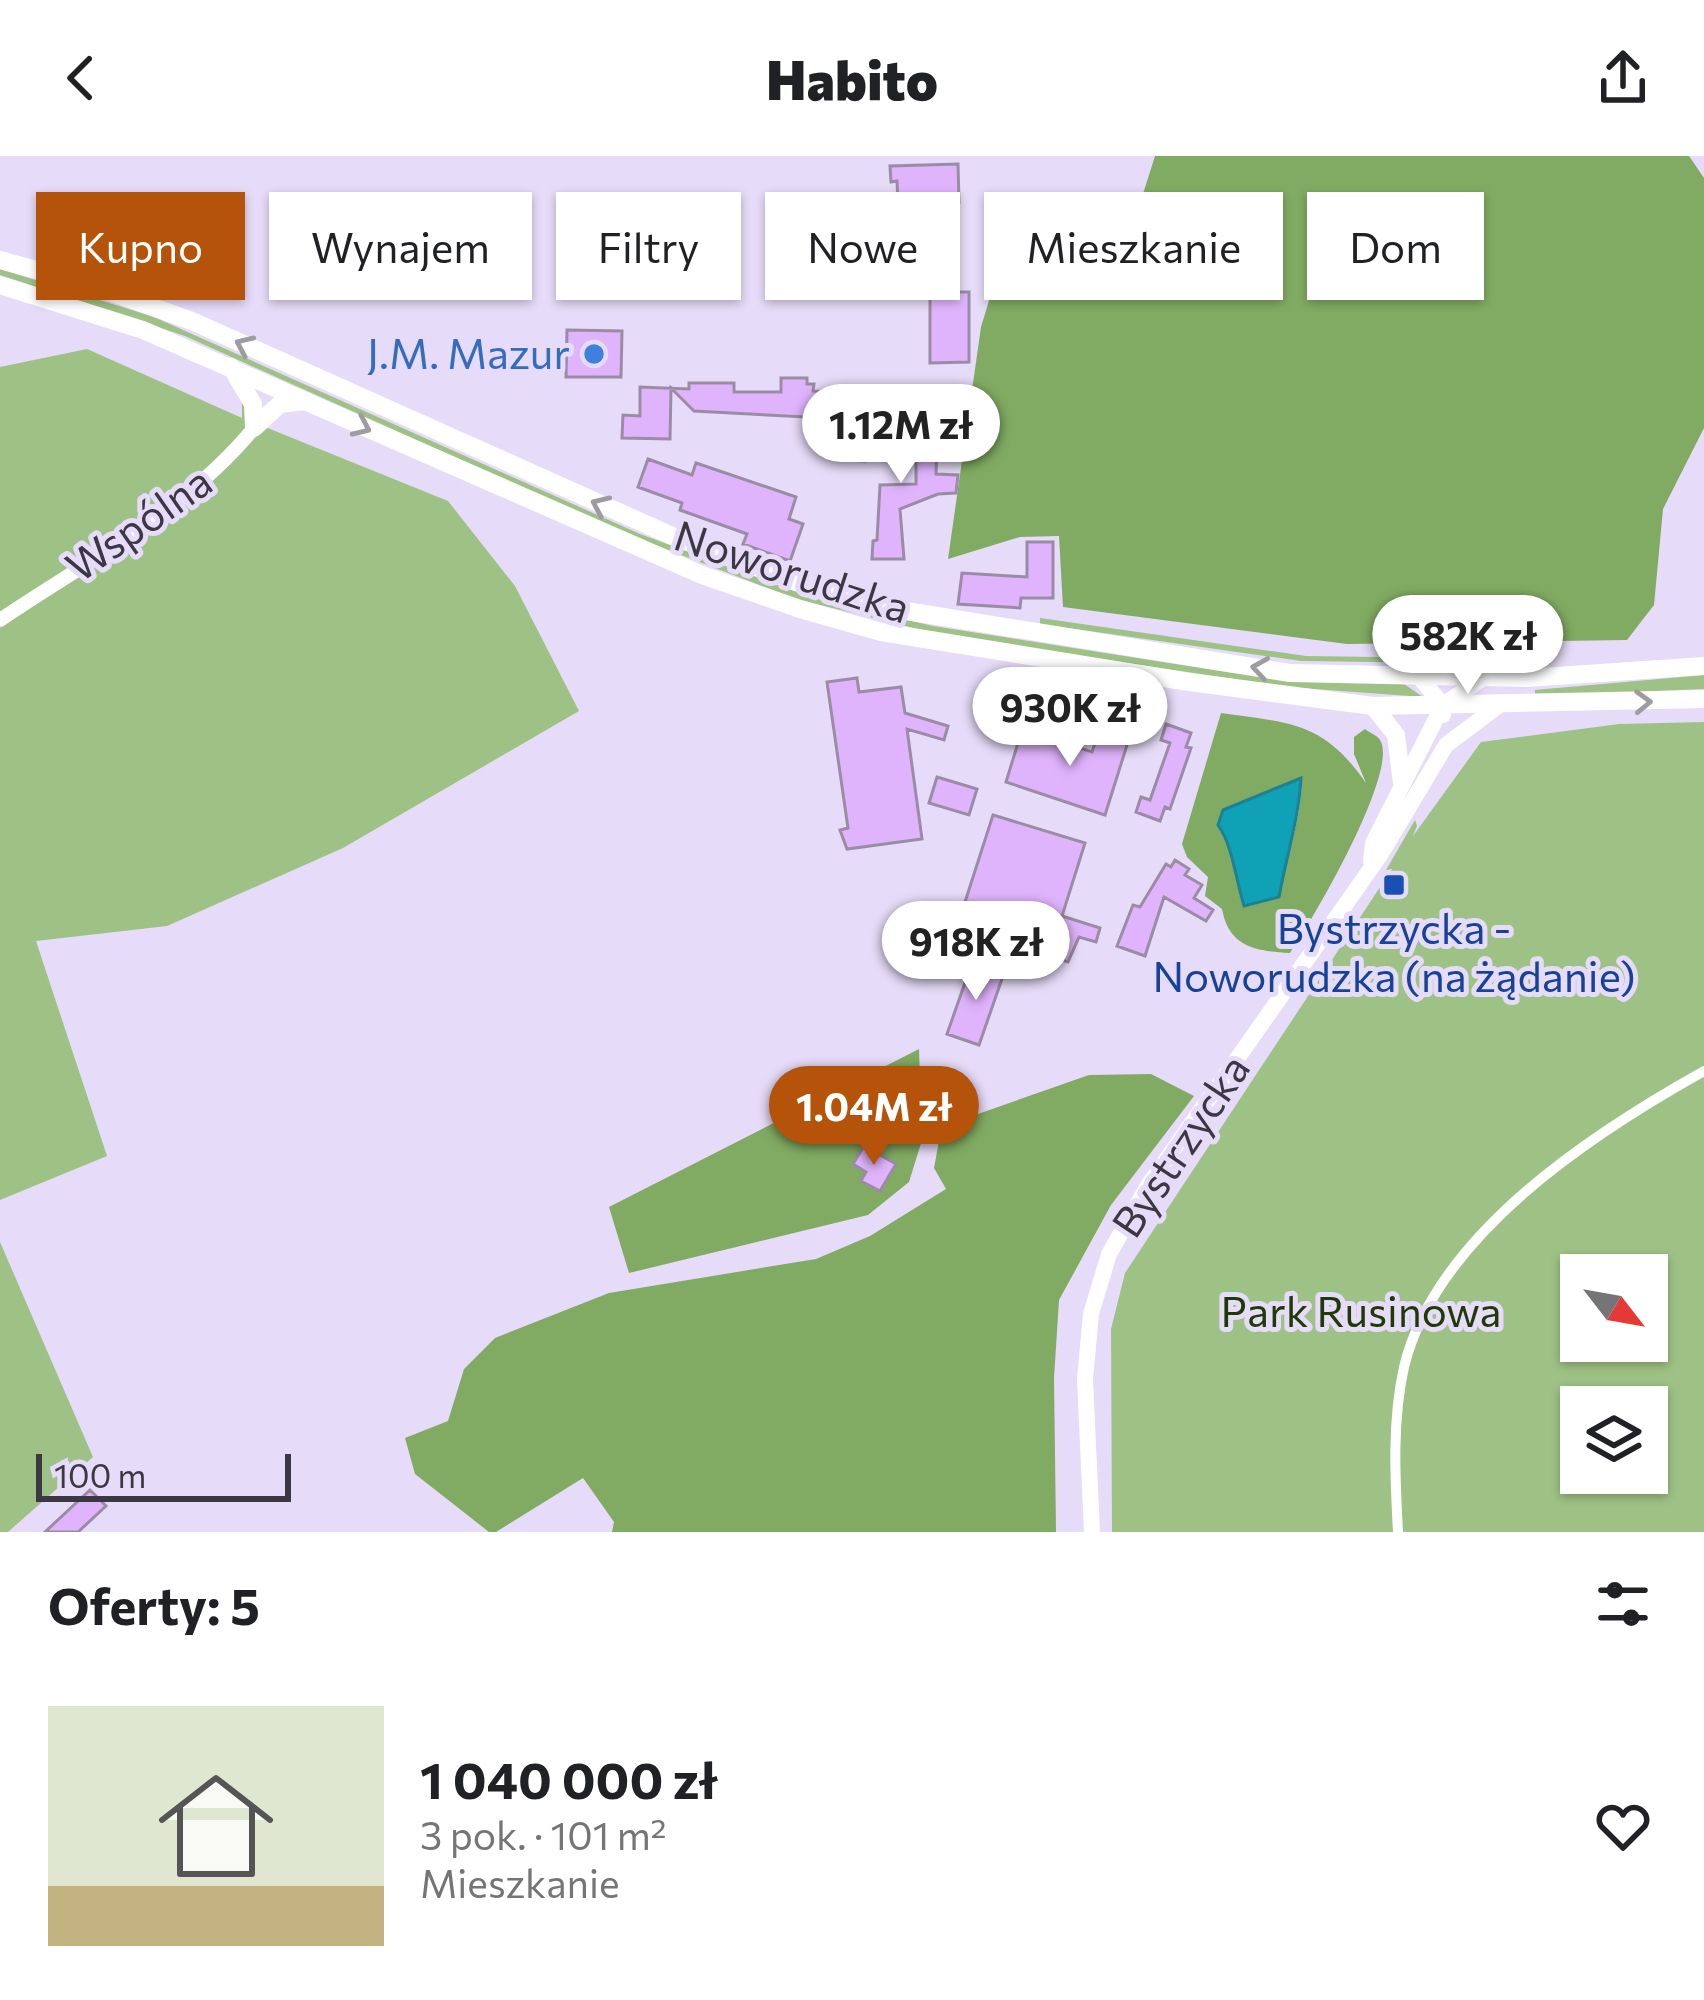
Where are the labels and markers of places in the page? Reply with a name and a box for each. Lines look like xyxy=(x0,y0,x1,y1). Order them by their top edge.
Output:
place label: J.M. Mazur xyxy=(367,326,570,378)
marker: J.M. Mazur xyxy=(581,341,607,367)
pin: 1.12M zł xyxy=(777,384,1025,486)
pin: 582K zł xyxy=(1357,595,1579,697)
pin: 930K zł xyxy=(959,667,1181,769)
marker: Bystrzycka - Noworudzka (na żądanie) xyxy=(1381,872,1407,898)
pin: 918K zł xyxy=(865,901,1087,1003)
place label: Bystrzycka - Noworudzka (na żądanie) xyxy=(1152,901,1636,1001)
pin: 1.04M zł xyxy=(750,1066,998,1168)

